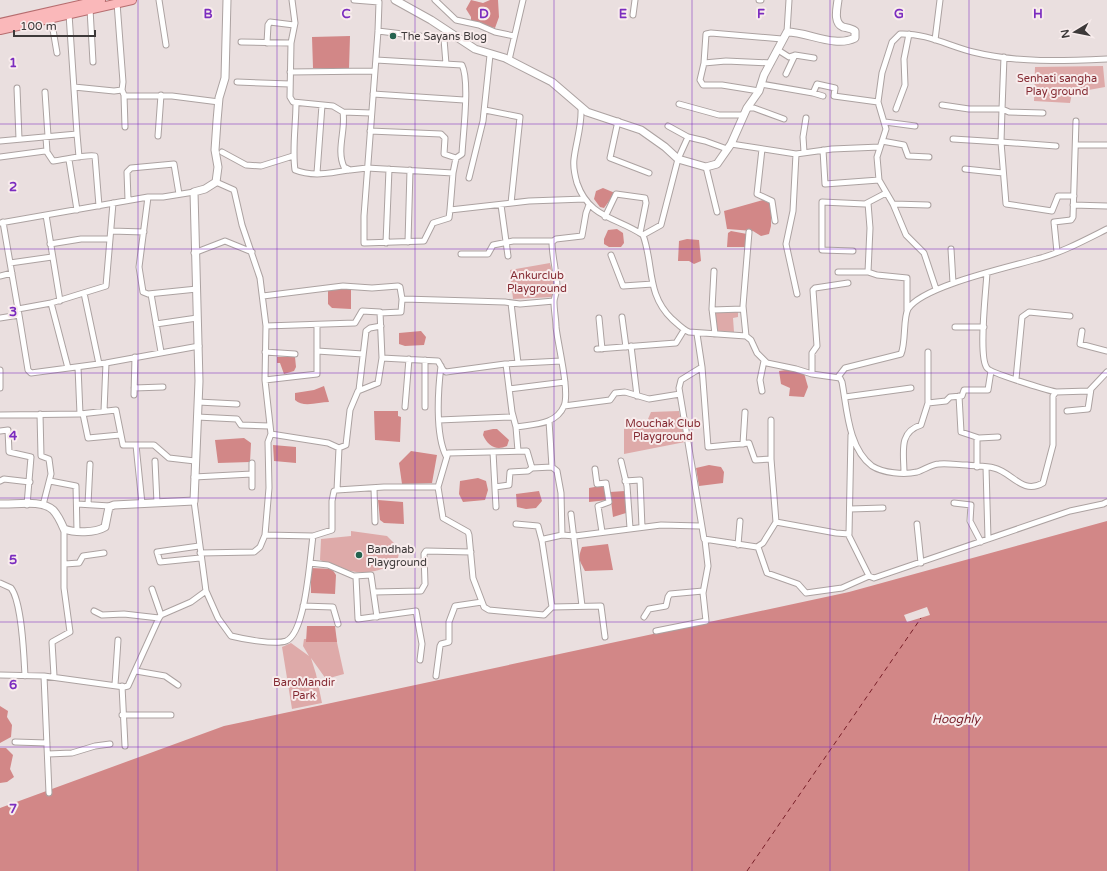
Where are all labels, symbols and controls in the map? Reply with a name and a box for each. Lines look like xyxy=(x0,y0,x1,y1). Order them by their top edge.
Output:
text: B xyxy=(203,6,213,22)
text: C xyxy=(341,6,351,22)
text: D xyxy=(479,6,489,22)
text: E xyxy=(619,6,627,22)
text: F xyxy=(757,6,765,22)
text: G xyxy=(894,6,904,22)
text: H xyxy=(1033,6,1043,22)
scale bar xyxy=(14,12,95,38)
north arrow xyxy=(1055,12,1095,52)
text: 100 m xyxy=(20,19,57,33)
text: N xyxy=(1058,28,1073,39)
place label: The Sayans Blog xyxy=(401,30,487,43)
marker: The Sayans Blog xyxy=(388,31,398,41)
text: 1 xyxy=(9,55,17,71)
park label: Senhati sangha Play ground xyxy=(1017,72,1097,98)
text: 2 xyxy=(9,179,17,195)
park label: Ankurclub Playground xyxy=(507,269,567,295)
text: 3 xyxy=(9,304,17,320)
park label: Mouchak Club Playground xyxy=(625,417,701,443)
text: 4 xyxy=(9,428,18,444)
place label: Bandhab Playground xyxy=(367,543,427,569)
marker: Bandhab Playground xyxy=(354,550,364,560)
text: 5 xyxy=(9,552,17,568)
park label: BaroMandir Park xyxy=(273,676,336,702)
text: 6 xyxy=(9,677,17,693)
water label: Hooghly xyxy=(932,712,981,726)
text: 7 xyxy=(9,801,17,817)

